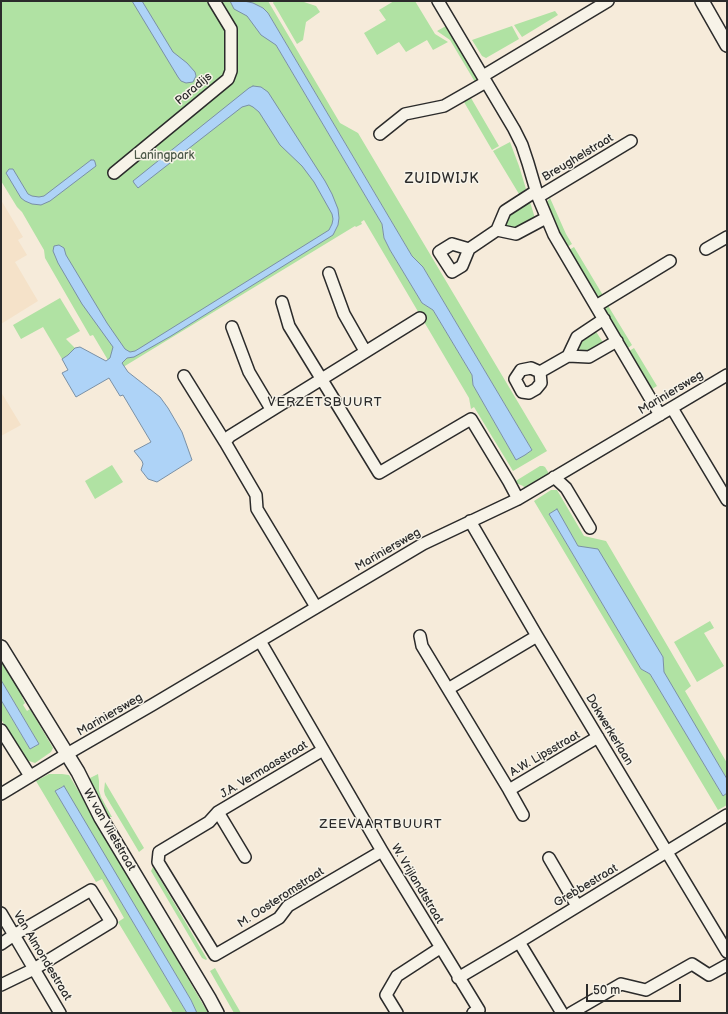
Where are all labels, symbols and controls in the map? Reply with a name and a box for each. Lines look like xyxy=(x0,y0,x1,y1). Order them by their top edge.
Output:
street label: Paradijs xyxy=(173,70,215,108)
street label: Breughelstraat xyxy=(540,131,616,185)
park label: Laningpark xyxy=(134,149,194,163)
district label: ZUIDWIJK xyxy=(405,171,479,187)
street label: Mariniersweg xyxy=(636,368,706,418)
district label: VERZETSBUURT xyxy=(267,395,383,411)
street label: Mariniersweg xyxy=(353,525,423,575)
street label: Mariniersweg xyxy=(75,690,145,740)
street label: Dokwerkerlaan xyxy=(582,692,636,768)
street label: A.W. Lipsstraat xyxy=(507,728,583,780)
street label: J.A. Vermaasstraat xyxy=(218,738,310,802)
street label: W. van Vlietstraat xyxy=(80,786,138,874)
district label: ZEEVAARTBUURT xyxy=(319,817,443,833)
street label: W. Vrijlandtstraat xyxy=(388,842,446,926)
street label: Grebbestraat xyxy=(552,861,620,911)
street label: M. Oosteromstraat xyxy=(235,865,327,931)
street label: Van Almondestraat xyxy=(10,909,74,1003)
scale bar xyxy=(588,976,683,1002)
text: 50 m xyxy=(593,983,620,998)

